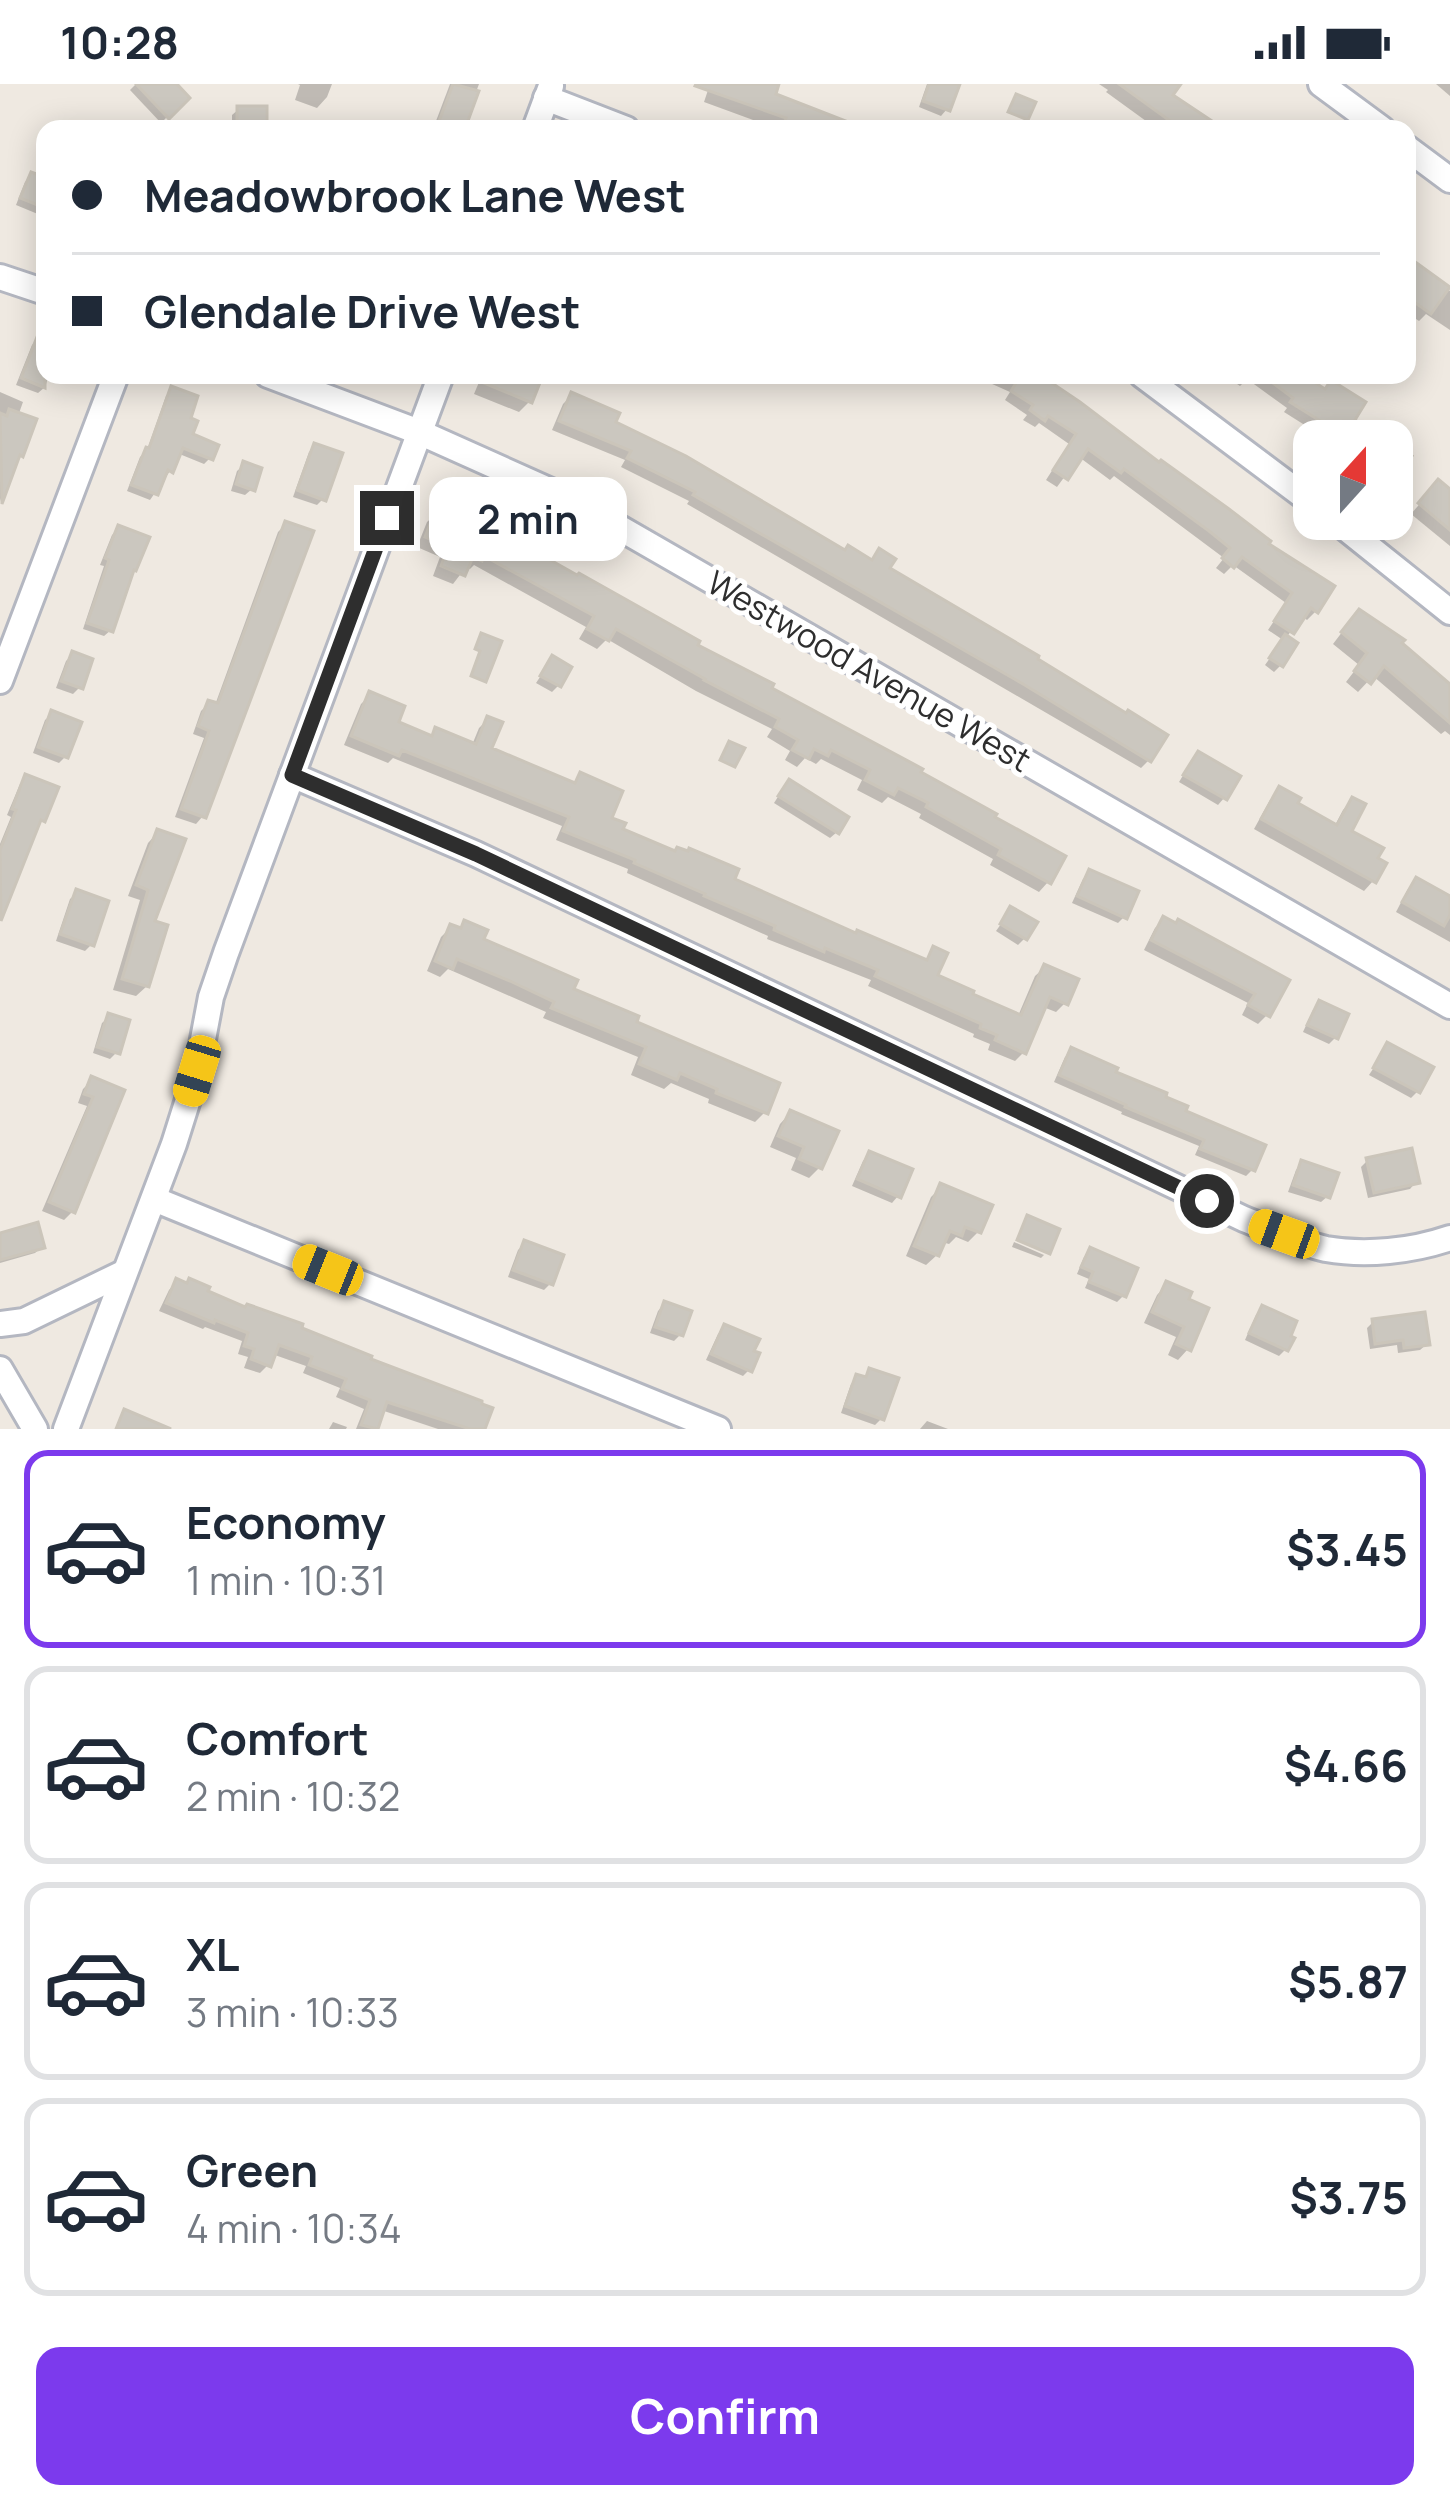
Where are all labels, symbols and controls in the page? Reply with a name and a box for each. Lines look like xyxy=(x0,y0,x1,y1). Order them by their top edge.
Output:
text: 10:28 xyxy=(60,11,179,73)
text: Meadowbrook Lane West xyxy=(144,164,686,226)
text: Glendale Drive West xyxy=(144,280,580,342)
north arrow xyxy=(1293,420,1413,540)
map controls xyxy=(1293,420,1413,540)
callout: 2 min xyxy=(429,476,627,560)
route end xyxy=(360,491,414,545)
text: 2 min xyxy=(477,492,579,546)
street label: Westwood Avenue West xyxy=(699,559,1039,782)
car xyxy=(169,1031,225,1111)
route start xyxy=(1180,1174,1234,1228)
car xyxy=(1244,1205,1324,1263)
car xyxy=(288,1240,368,1300)
text: Economy xyxy=(186,1491,386,1553)
icon: car xyxy=(42,1495,150,1603)
text: $3.45 xyxy=(1286,1518,1408,1580)
text: 1 min · 10:31 xyxy=(186,1553,386,1607)
text: Comfort xyxy=(186,1707,369,1769)
icon: car xyxy=(42,1711,150,1819)
text: $4.66 xyxy=(1284,1734,1408,1796)
text: 2 min · 10:32 xyxy=(186,1769,400,1823)
text: XL xyxy=(186,1923,240,1985)
icon: car xyxy=(42,1927,150,2035)
text: $5.87 xyxy=(1288,1950,1408,2012)
text: 3 min · 10:33 xyxy=(186,1985,399,2039)
text: Green xyxy=(186,2139,318,2201)
icon: car xyxy=(42,2143,150,2251)
text: $3.75 xyxy=(1290,2166,1408,2228)
text: 4 min · 10:34 xyxy=(186,2201,402,2255)
button: Confirm xyxy=(36,2347,1414,2485)

